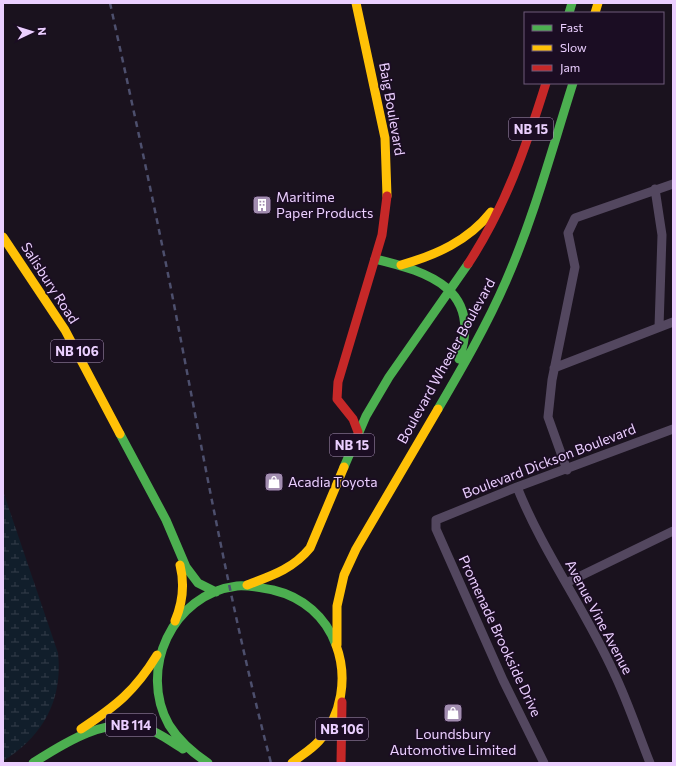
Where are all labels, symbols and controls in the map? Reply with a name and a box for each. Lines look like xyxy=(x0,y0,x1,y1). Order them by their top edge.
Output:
north arrow xyxy=(12,12,52,52)
legend xyxy=(524,12,664,84)
text: Fast xyxy=(560,20,583,34)
text: N xyxy=(36,27,49,36)
text: Slow xyxy=(560,40,587,54)
text: Jam xyxy=(560,60,580,75)
street label: Baig Boulevard xyxy=(376,61,409,157)
road number: NB 15 xyxy=(509,118,553,140)
place label: Maritime Paper Products xyxy=(276,188,374,221)
building icon: Maritime Paper Products xyxy=(251,194,273,216)
street label: Salisbury Road xyxy=(18,239,83,327)
street label: Boulevard Wheeler Boulevard xyxy=(393,275,498,446)
road number: NB 106 xyxy=(51,340,103,362)
street label: Boulevard Dickson Boulevard xyxy=(460,420,638,501)
road number: NB 15 xyxy=(330,434,374,456)
shop icon: Acadia Toyota xyxy=(263,471,285,493)
place label: Acadia Toyota xyxy=(288,473,378,490)
street label: Promenade Brookside Drive xyxy=(456,552,545,719)
street label: Avenue Vine Avenue xyxy=(562,557,637,677)
shop icon: Loundsbury Automotive Limited xyxy=(442,702,464,724)
road number: NB 114 xyxy=(106,714,156,736)
road number: NB 106 xyxy=(316,718,368,740)
place label: Loundsbury Automotive Limited xyxy=(390,725,516,758)

